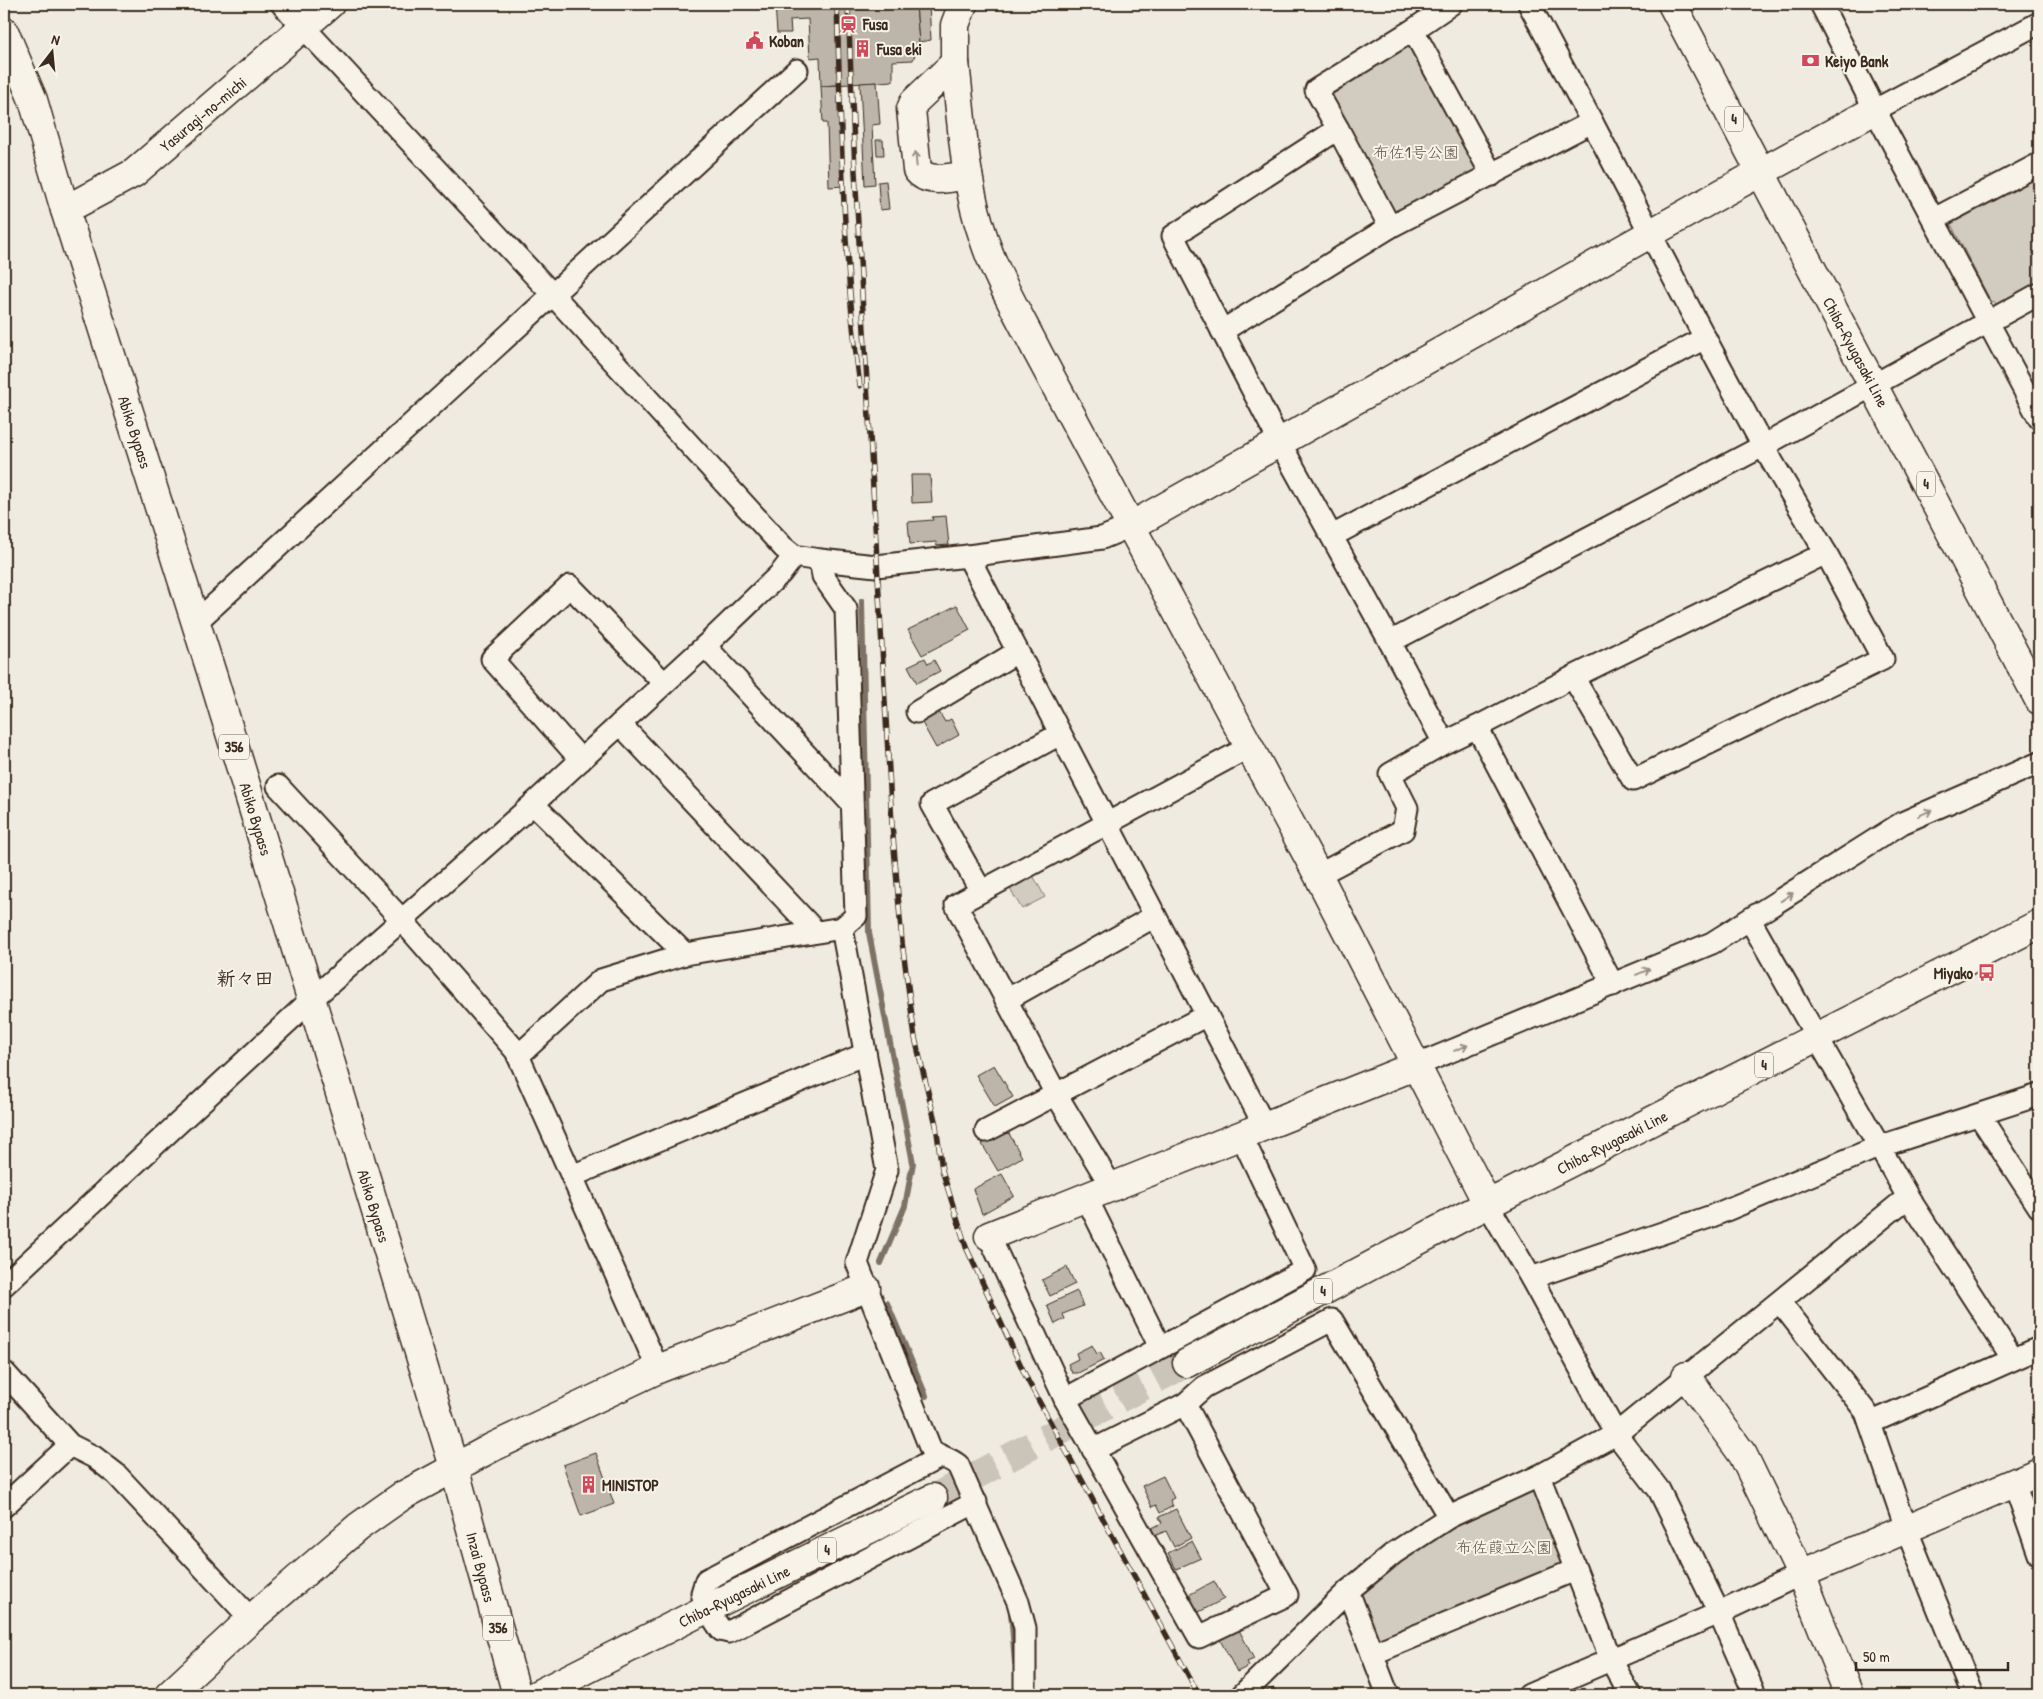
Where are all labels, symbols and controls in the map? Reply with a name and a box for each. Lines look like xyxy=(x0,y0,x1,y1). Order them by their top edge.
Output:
place label: Fusa xyxy=(862,13,889,35)
station icon: Fusa xyxy=(839,14,859,34)
north arrow xyxy=(28,28,78,78)
text: N xyxy=(50,29,62,49)
place label: Koban xyxy=(769,30,804,52)
public building icon: Koban xyxy=(745,31,765,51)
place label: Fusa eki xyxy=(876,38,922,60)
building icon: Fusa eki xyxy=(853,39,873,59)
place label: Keiyo Bank xyxy=(1825,50,1889,73)
bank icon: Keiyo Bank xyxy=(1801,51,1821,71)
street label: Yasuragi-no-michi xyxy=(155,71,251,157)
road number: 4 xyxy=(1725,106,1743,132)
park label: 布佐1号公園 xyxy=(1373,141,1459,163)
one-way arrow xyxy=(911,151,921,167)
street label: Chiba-Ryugasaki Line xyxy=(1818,293,1895,411)
street label: Abiko Bypass xyxy=(113,393,157,471)
road number: 4 xyxy=(1917,472,1935,496)
road number: 356 xyxy=(219,734,249,760)
street label: Abiko Bypass xyxy=(235,780,277,858)
one-way arrow xyxy=(1917,807,1932,817)
one-way arrow xyxy=(1779,891,1793,901)
place label: Miyako xyxy=(1934,962,1974,985)
bus stop icon: Miyako xyxy=(1977,963,1997,983)
district label: 新々田 xyxy=(216,965,274,991)
one-way arrow xyxy=(1635,967,1650,977)
one-way arrow xyxy=(1453,1042,1468,1051)
road number: 4 xyxy=(1755,1052,1773,1078)
street label: Chiba-Ryugasaki Line xyxy=(1553,1104,1672,1179)
street label: Abiko Bypass xyxy=(353,1167,395,1245)
road number: 4 xyxy=(1314,1278,1332,1304)
place label: MINISTOP xyxy=(602,1474,659,1496)
building icon: MINISTOP xyxy=(578,1475,598,1495)
street label: Inzai Bypass xyxy=(461,1530,501,1604)
park label: 布佐葭立公園 xyxy=(1456,1536,1552,1558)
road number: 4 xyxy=(818,1538,836,1562)
street label: Chiba-Ryugasaki Line xyxy=(674,1559,794,1633)
road number: 356 xyxy=(483,1616,513,1640)
scale bar xyxy=(1856,1639,2008,1671)
text: 50 m xyxy=(1863,1646,1890,1667)

